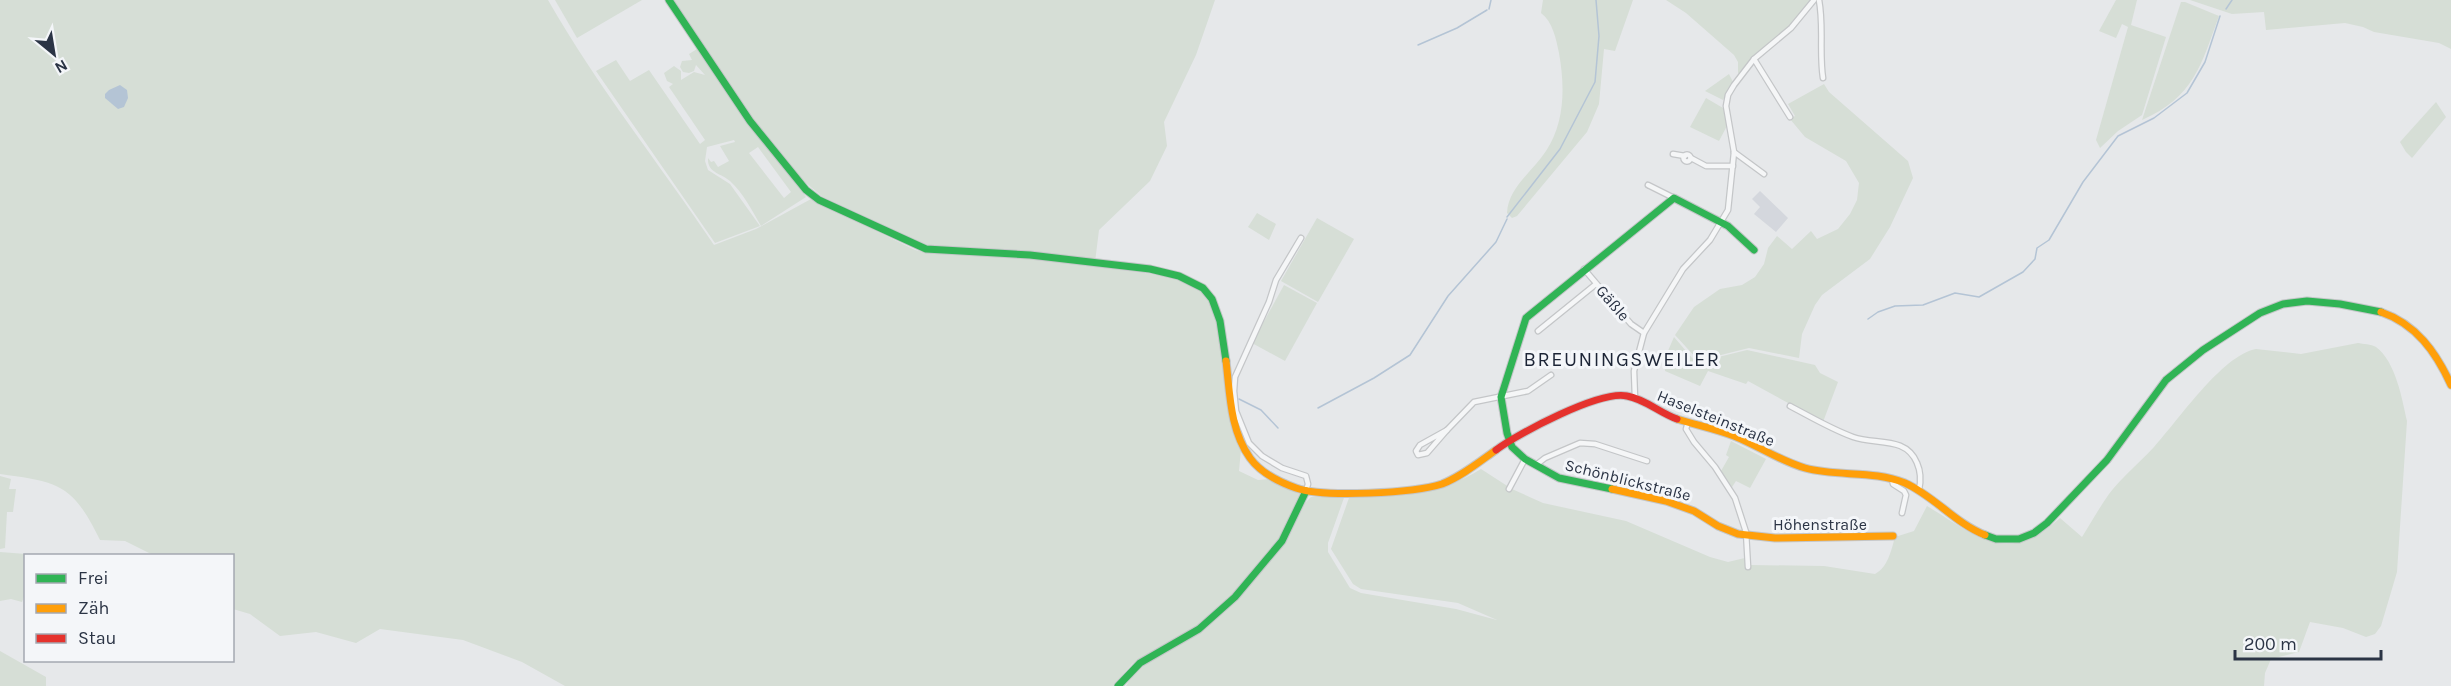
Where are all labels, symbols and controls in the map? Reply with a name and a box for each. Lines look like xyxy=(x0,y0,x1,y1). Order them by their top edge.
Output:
north arrow xyxy=(24,24,84,84)
text: N xyxy=(52,55,71,78)
street label: Gäßle xyxy=(1592,281,1634,325)
district label: BREUNINGSWEILER xyxy=(1524,348,1720,371)
street label: Haselsteinstraße xyxy=(1655,386,1777,450)
street label: Schönblickstraße xyxy=(1563,455,1693,505)
street label: Höhenstraße xyxy=(1773,515,1867,534)
legend xyxy=(24,554,234,662)
text: Frei xyxy=(78,567,109,589)
text: Zäh xyxy=(78,597,109,619)
scale bar xyxy=(2235,623,2380,661)
text: Stau xyxy=(78,627,116,649)
text: 200 m xyxy=(2244,633,2297,655)

